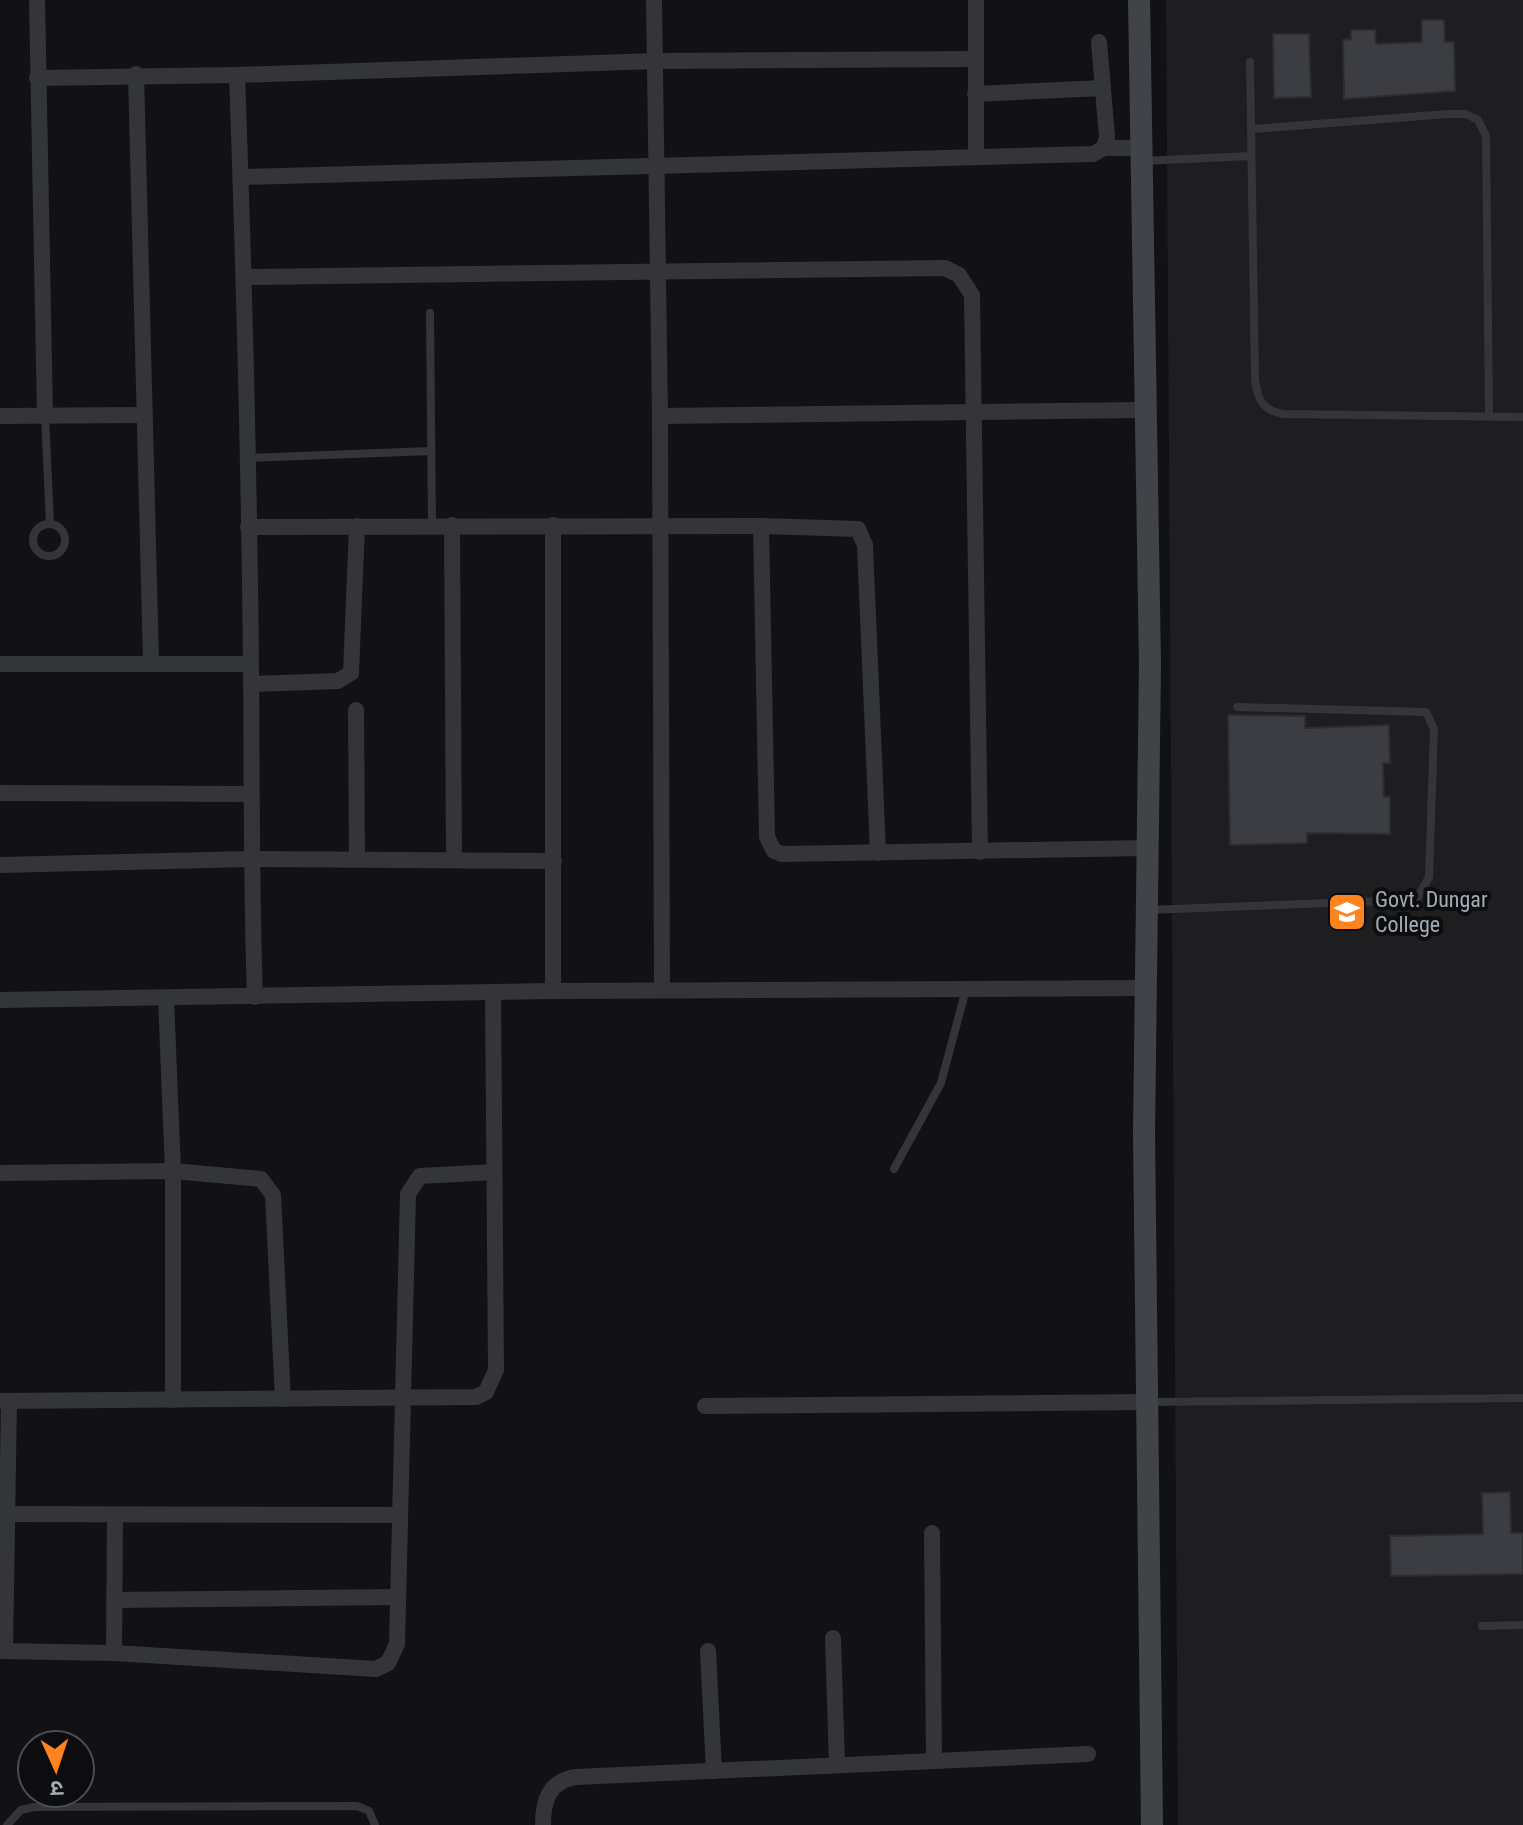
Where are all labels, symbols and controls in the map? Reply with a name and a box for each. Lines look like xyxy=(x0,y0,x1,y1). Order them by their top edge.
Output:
place label: Govt. Dungar College xyxy=(1375,887,1488,937)
school or university icon: Govt. Dungar College xyxy=(1326,891,1368,933)
north arrow xyxy=(16,1729,96,1809)
text: उ xyxy=(49,1776,64,1801)

